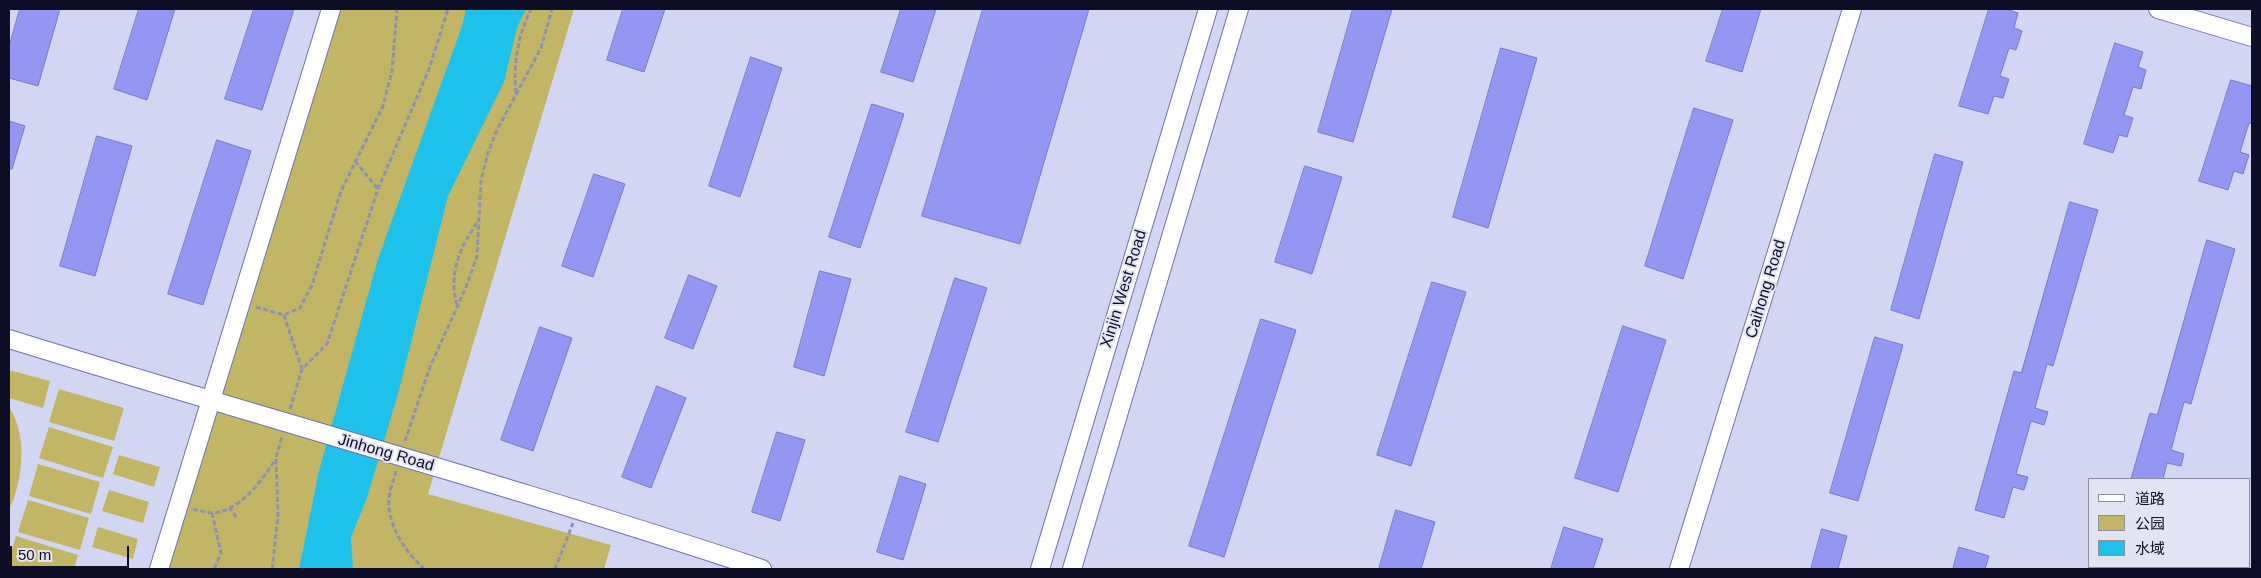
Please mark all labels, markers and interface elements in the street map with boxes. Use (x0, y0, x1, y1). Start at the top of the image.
street label: Xinjin West Road (1097, 228, 1151, 350)
street label: Caihong Road (1742, 237, 1790, 341)
street label: Jinhong Road (336, 430, 436, 476)
legend (2088, 478, 2251, 568)
text: 道路 (2135, 490, 2165, 507)
text: 公园 (2135, 515, 2165, 532)
scale bar (12, 536, 131, 568)
text: 水域 (2135, 540, 2165, 557)
text: 50 m (18, 546, 51, 563)

